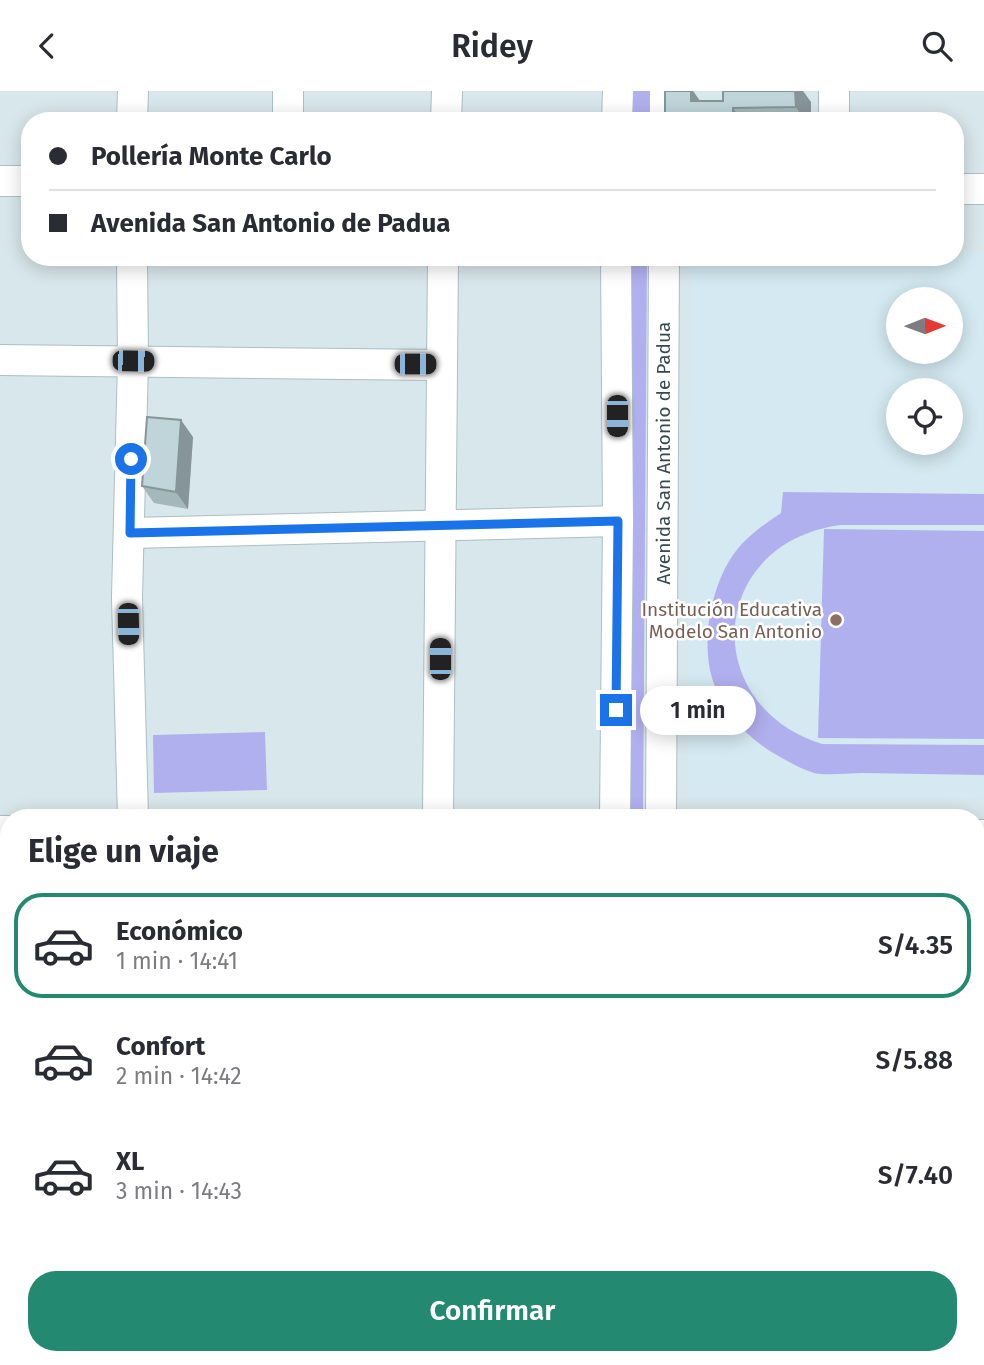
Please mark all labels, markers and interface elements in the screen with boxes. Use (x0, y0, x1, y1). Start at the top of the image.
icon: back (28, 27, 66, 65)
text: Ridey (451, 27, 533, 65)
icon: search (918, 27, 956, 65)
text: Pollería Monte Carlo (91, 141, 332, 172)
text: Avenida San Antonio de Padua (91, 208, 451, 239)
north arrow (886, 287, 962, 364)
map controls (886, 287, 963, 455)
street label: Avenida San Antonio de Padua (652, 322, 675, 584)
car (112, 350, 155, 372)
car (395, 354, 437, 375)
button: locate (886, 378, 963, 455)
car (607, 395, 628, 437)
route start (115, 443, 147, 475)
place label: Institución Educativa Modelo San Antonio (642, 598, 822, 643)
car (118, 603, 139, 645)
marker: Institución Educativa Modelo San Antonio (828, 612, 844, 628)
car (430, 638, 451, 680)
callout: 1 min (640, 685, 756, 735)
route end (600, 694, 632, 726)
text: 1 min (670, 696, 726, 724)
text: Elige un viaje (28, 832, 219, 870)
icon: car (32, 914, 95, 977)
text: Económico (116, 916, 243, 947)
text: S/4.35 (878, 930, 953, 961)
text: 1 min · 14:41 (116, 947, 238, 975)
icon: car (32, 1029, 95, 1092)
text: Confort (116, 1031, 205, 1062)
text: S/5.88 (876, 1045, 953, 1076)
text: 2 min · 14:42 (116, 1062, 242, 1090)
icon: car (32, 1144, 95, 1207)
text: XL (116, 1146, 144, 1177)
text: S/7.40 (878, 1160, 953, 1191)
text: 3 min · 14:43 (116, 1177, 242, 1205)
button: Confirmar (28, 1271, 957, 1351)

